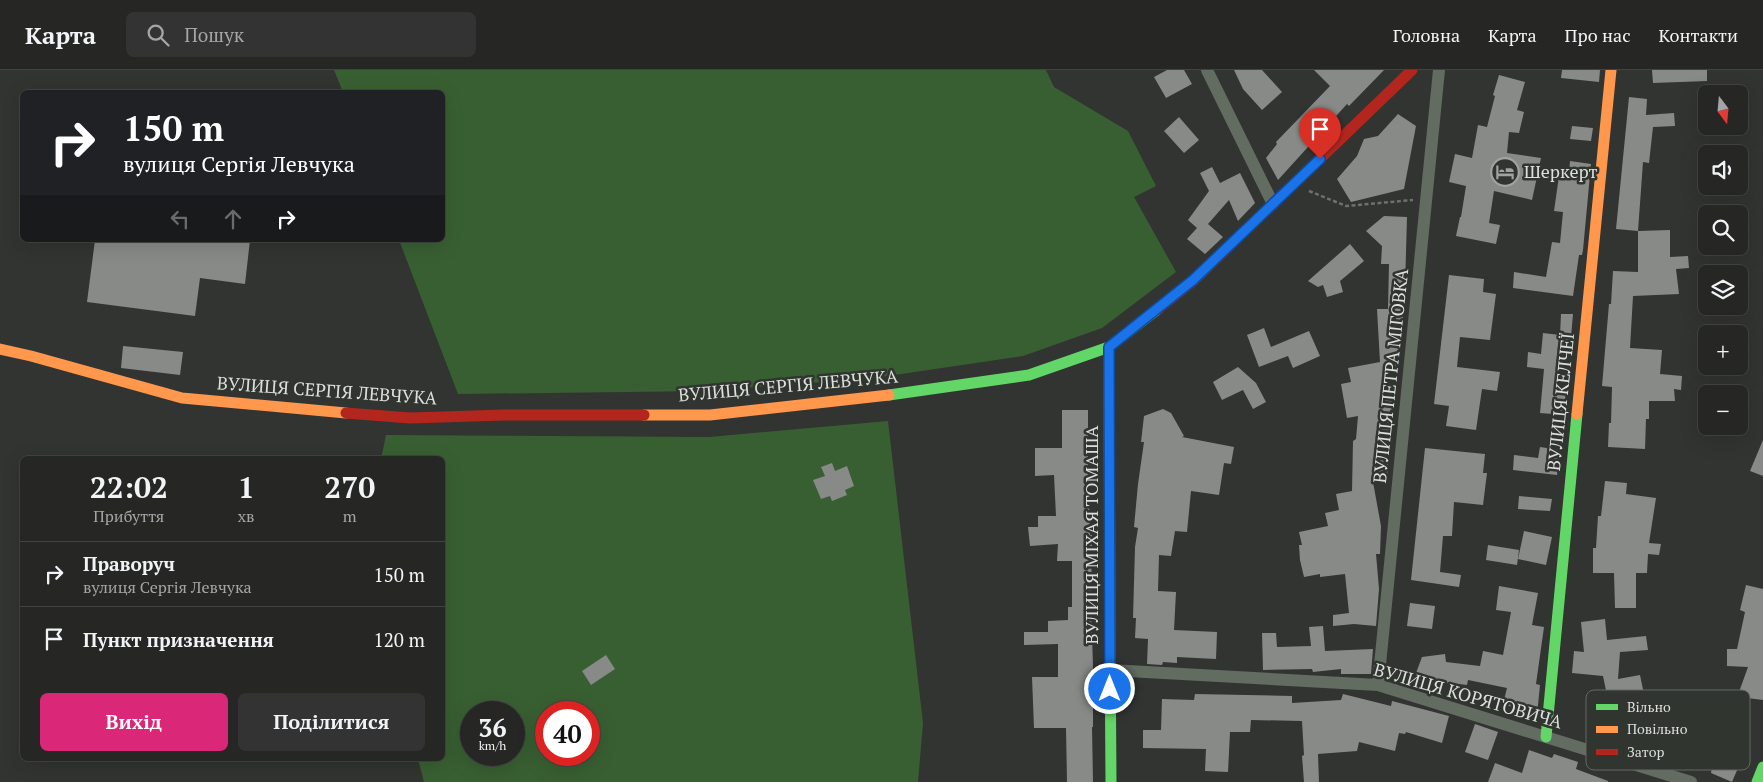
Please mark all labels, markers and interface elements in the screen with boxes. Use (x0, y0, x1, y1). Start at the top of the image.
search box (126, 12, 476, 57)
text: Карта (25, 19, 96, 51)
icon: search (144, 21, 172, 49)
text: Пошук (184, 22, 244, 47)
text: Головна (1393, 23, 1460, 47)
text: Карта (1488, 23, 1537, 47)
text: Про нас (1565, 23, 1631, 47)
text: Контакти (1659, 23, 1738, 47)
north arrow (1698, 85, 1748, 135)
map controls (1698, 85, 1748, 435)
text: 150 m (123, 105, 224, 151)
pin (1299, 108, 1341, 159)
icon: right (40, 110, 105, 175)
icon: arrive (1306, 115, 1334, 143)
button: sound (1698, 145, 1748, 195)
text: вулиця Сергія Левчука (123, 149, 355, 178)
hotel icon: Шеркерт (1490, 157, 1520, 187)
place label: Шеркерт (1524, 159, 1597, 183)
icon: left (166, 205, 194, 233)
icon: ahead (219, 205, 247, 233)
icon: right (272, 205, 300, 233)
button: search (1698, 205, 1748, 255)
button: layers (1698, 265, 1748, 315)
street label: ВУЛИЦЯ ПЕТРА МІГОВКА (1367, 267, 1413, 484)
button: + (1698, 325, 1748, 375)
street label: ВУЛИЦЯ КЕЛЧЕЇ (1541, 332, 1579, 472)
street label: ВУЛИЦЯ СЕРГІЯ ЛЕВЧУКА (677, 363, 900, 407)
street label: ВУЛИЦЯ СЕРГІЯ ЛЕВЧУКА (216, 370, 439, 410)
button: − (1698, 385, 1748, 435)
street label: ВУЛИЦЯ МІХАЯ ТОМАША (1079, 425, 1103, 645)
text: 22:02 (90, 467, 168, 507)
text: 1 (238, 467, 255, 507)
text: 270 (324, 467, 375, 507)
text: Прибуття (93, 505, 164, 527)
text: хв (238, 505, 254, 527)
text: m (343, 505, 357, 527)
text: Праворуч (83, 551, 175, 576)
icon: right (40, 560, 68, 588)
text: 150 m (374, 562, 425, 587)
text: вулиця Сергія Левчука (83, 576, 252, 598)
icon: arrive (40, 625, 68, 653)
text: Пункт призначення (83, 627, 274, 652)
text: 120 m (374, 627, 425, 652)
street label: ВУЛИЦЯ КОРЯТОВИЧА (1371, 657, 1566, 734)
position arrow (1083, 662, 1135, 714)
legend (1586, 690, 1750, 770)
button: Вихід (40, 693, 228, 751)
button: Поділитися (238, 693, 425, 751)
text: Вільно (1627, 697, 1671, 716)
speed limit sign: 40 (535, 701, 600, 766)
text: 36 (478, 711, 507, 744)
text: Повільно (1627, 719, 1688, 738)
text: km/h (479, 738, 506, 753)
text: Затор (1627, 742, 1664, 761)

